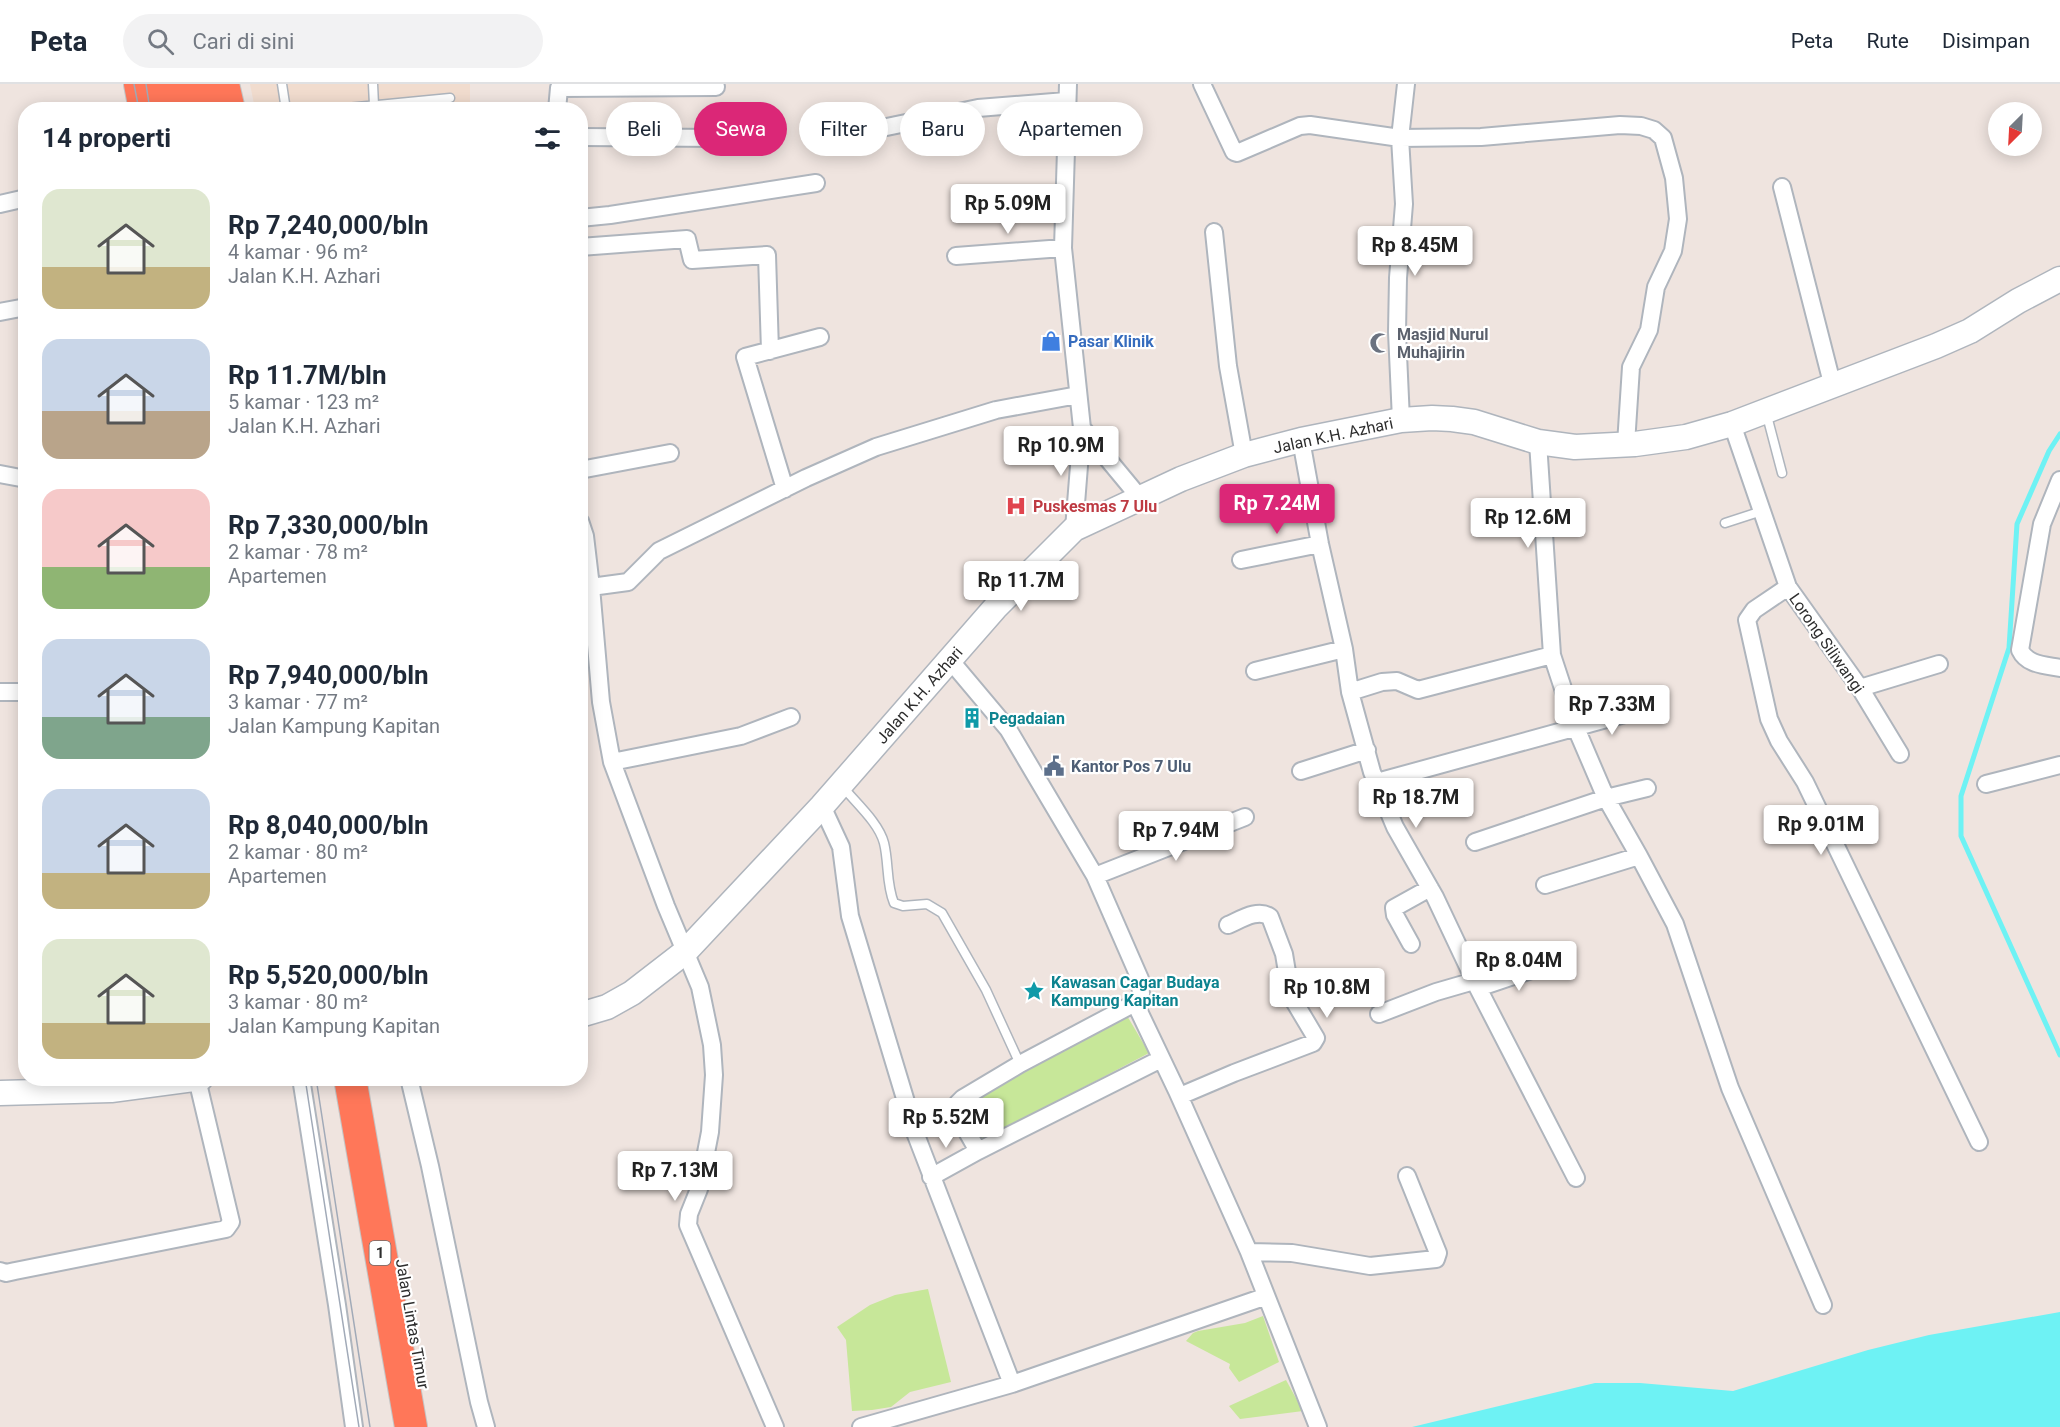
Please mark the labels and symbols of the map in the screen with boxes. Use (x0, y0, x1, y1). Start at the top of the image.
north arrow (1988, 102, 2042, 156)
pin: Rp 5.09M (946, 184, 1070, 235)
pin: Rp 8.45M (1353, 226, 1477, 277)
place label: Masjid Nurul Muhajirin (1397, 325, 1488, 362)
shop icon: Pasar Klinik (1039, 329, 1063, 353)
mosque icon: Masjid Nurul Muhajirin (1368, 331, 1392, 355)
place label: Pasar Klinik (1068, 332, 1154, 351)
street label: Jalan K.H. Azhari (1271, 414, 1395, 457)
pin: Rp 10.9M (999, 426, 1123, 477)
pin: Rp 7.24M (1215, 484, 1339, 535)
hospital icon: Puskesmas 7 Ulu (1004, 494, 1028, 518)
place label: Puskesmas 7 Ulu (1033, 497, 1157, 516)
pin: Rp 12.6M (1466, 498, 1590, 549)
pin: Rp 11.7M (959, 561, 1083, 612)
street label: Lorong Siliwangi (1785, 590, 1868, 697)
street label: Jalan K.H. Azhari (872, 643, 967, 748)
pin: Rp 7.33M (1550, 685, 1674, 736)
building icon: Pegadaian (960, 706, 984, 730)
place label: Pegadaian (989, 709, 1065, 728)
public building icon: Kantor Pos 7 Ulu (1042, 754, 1066, 778)
place label: Kantor Pos 7 Ulu (1071, 757, 1191, 776)
pin: Rp 18.7M (1354, 778, 1478, 829)
pin: Rp 9.01M (1759, 805, 1883, 856)
pin: Rp 7.94M (1114, 811, 1238, 862)
pin: Rp 8.04M (1457, 941, 1581, 992)
pin: Rp 10.8M (1265, 968, 1389, 1019)
place label: Kawasan Cagar Budaya Kampung Kapitan (1051, 973, 1220, 1010)
place icon: Kawasan Cagar Budaya Kampung Kapitan (1022, 979, 1046, 1003)
pin: Rp 5.52M (884, 1098, 1008, 1149)
pin: Rp 7.13M (613, 1151, 737, 1202)
road number: 1 (370, 1241, 391, 1265)
street label: Jalan Lintas Timur (392, 1258, 433, 1391)

